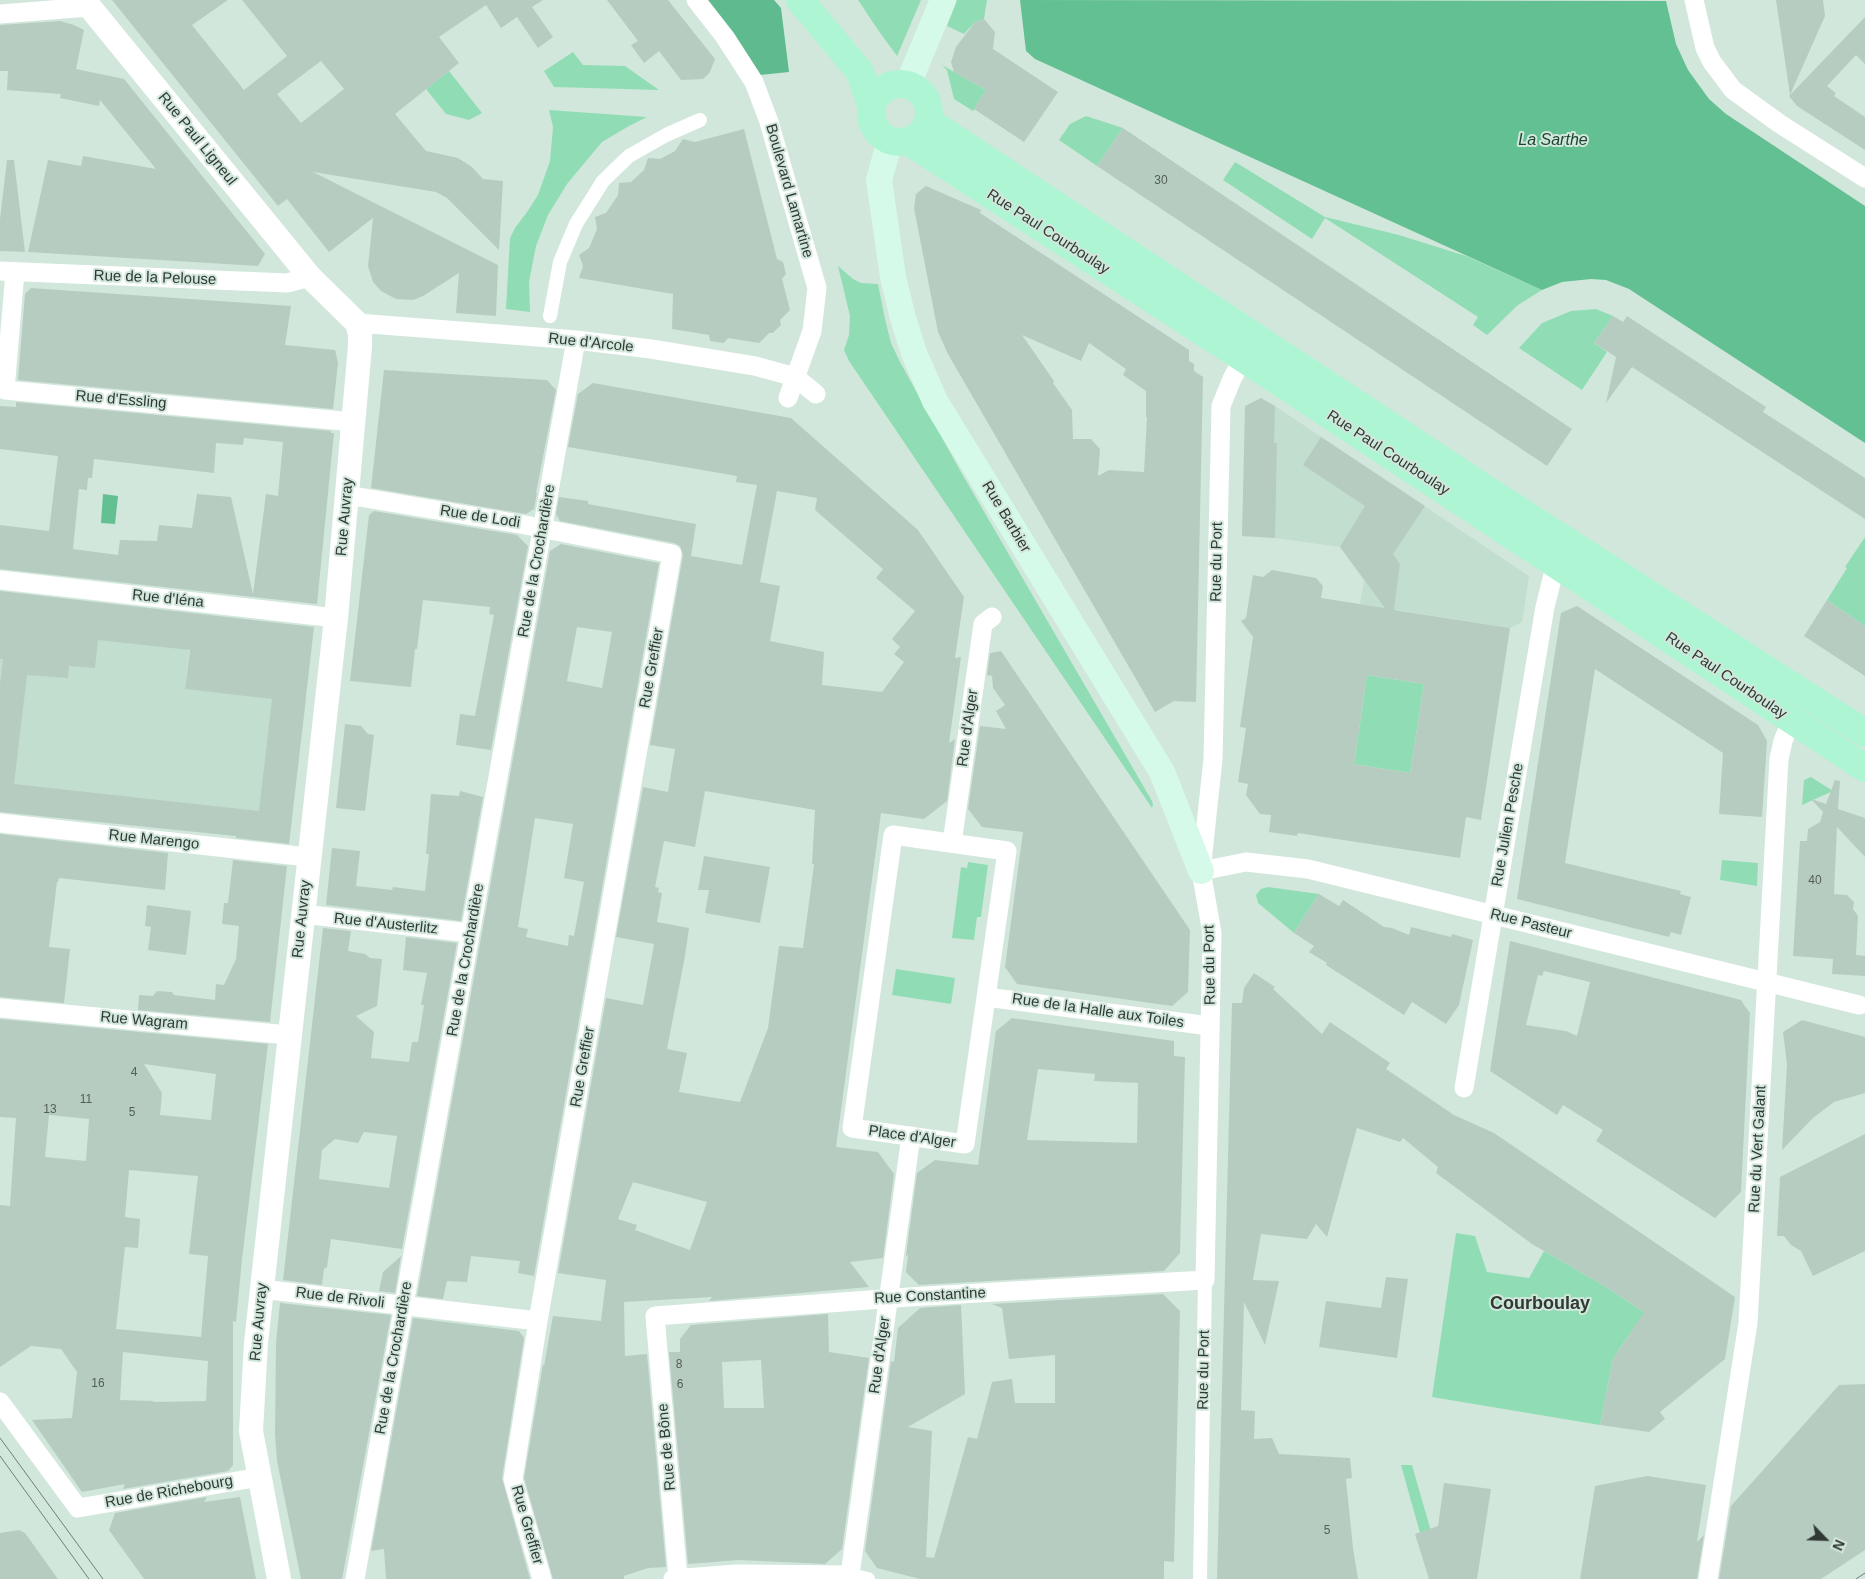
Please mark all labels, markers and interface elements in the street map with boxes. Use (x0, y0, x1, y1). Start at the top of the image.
street label: Rue Paul Ligneul (154, 89, 240, 189)
street label: Boulevard Lamartine (761, 122, 817, 260)
water label: La Sarthe (1518, 131, 1588, 151)
house number: 30 (1154, 174, 1168, 188)
street label: Rue Paul Courboulay (983, 186, 1113, 278)
street label: Rue de la Pelouse (93, 267, 217, 289)
street label: Rue d'Arcole (548, 330, 634, 356)
street label: Rue d'Essling (75, 387, 167, 413)
street label: Rue Paul Courboulay (1323, 407, 1453, 499)
street label: Rue Auvray (333, 477, 357, 557)
street label: Rue Barbier (978, 478, 1034, 556)
street label: Rue de la Crochardière (515, 483, 559, 639)
street label: Rue de Lodi (439, 502, 521, 532)
street label: Rue du Port (1207, 522, 1227, 602)
street label: Rue d'Iéna (131, 586, 205, 612)
street label: Rue Greffier (636, 626, 668, 710)
street label: Rue Paul Courboulay (1662, 629, 1790, 723)
street label: Rue d'Alger (954, 688, 982, 768)
street label: Rue Julien Pesche (1488, 762, 1528, 888)
street label: Rue Marengo (108, 826, 200, 854)
house number: 40 (1808, 874, 1822, 888)
street label: Rue Auvray (289, 879, 315, 959)
street label: Rue de la Crochardière (444, 882, 488, 1038)
street label: Rue Pasteur (1488, 905, 1574, 943)
street label: Rue d'Austerlitz (333, 910, 439, 938)
street label: Rue du Port (1200, 925, 1220, 1005)
street label: Rue de la Halle aux Toiles (1011, 990, 1185, 1032)
street label: Rue Wagram (99, 1008, 189, 1034)
street label: Rue Greffier (567, 1025, 599, 1109)
house number: 4 (131, 1066, 137, 1080)
street label: Rue du Vert Galant (1746, 1085, 1770, 1213)
house number: 11 (80, 1093, 92, 1107)
house number: 13 (43, 1103, 57, 1117)
house number: 5 (129, 1106, 135, 1120)
street label: Place d'Alger (867, 1122, 957, 1152)
street label: Rue de la Crochardière (372, 1280, 416, 1436)
street label: Rue Auvray (247, 1282, 271, 1362)
street label: Rue de Rivoli (295, 1284, 385, 1312)
street label: Rue Constantine (874, 1284, 986, 1308)
district label: Courboulay (1490, 1293, 1590, 1315)
street label: Rue d'Alger (866, 1315, 894, 1395)
street label: Rue du Port (1194, 1330, 1214, 1410)
house number: 8 (676, 1358, 682, 1372)
house number: 16 (91, 1377, 105, 1391)
house number: 6 (677, 1378, 683, 1392)
street label: Rue de Bône (654, 1403, 680, 1491)
street label: Rue de Richebourg (104, 1472, 234, 1512)
street label: Rue Greffier (507, 1483, 547, 1567)
north arrow (1800, 1514, 1850, 1564)
house number: 5 (1324, 1524, 1330, 1538)
text: N (1829, 1537, 1848, 1553)

